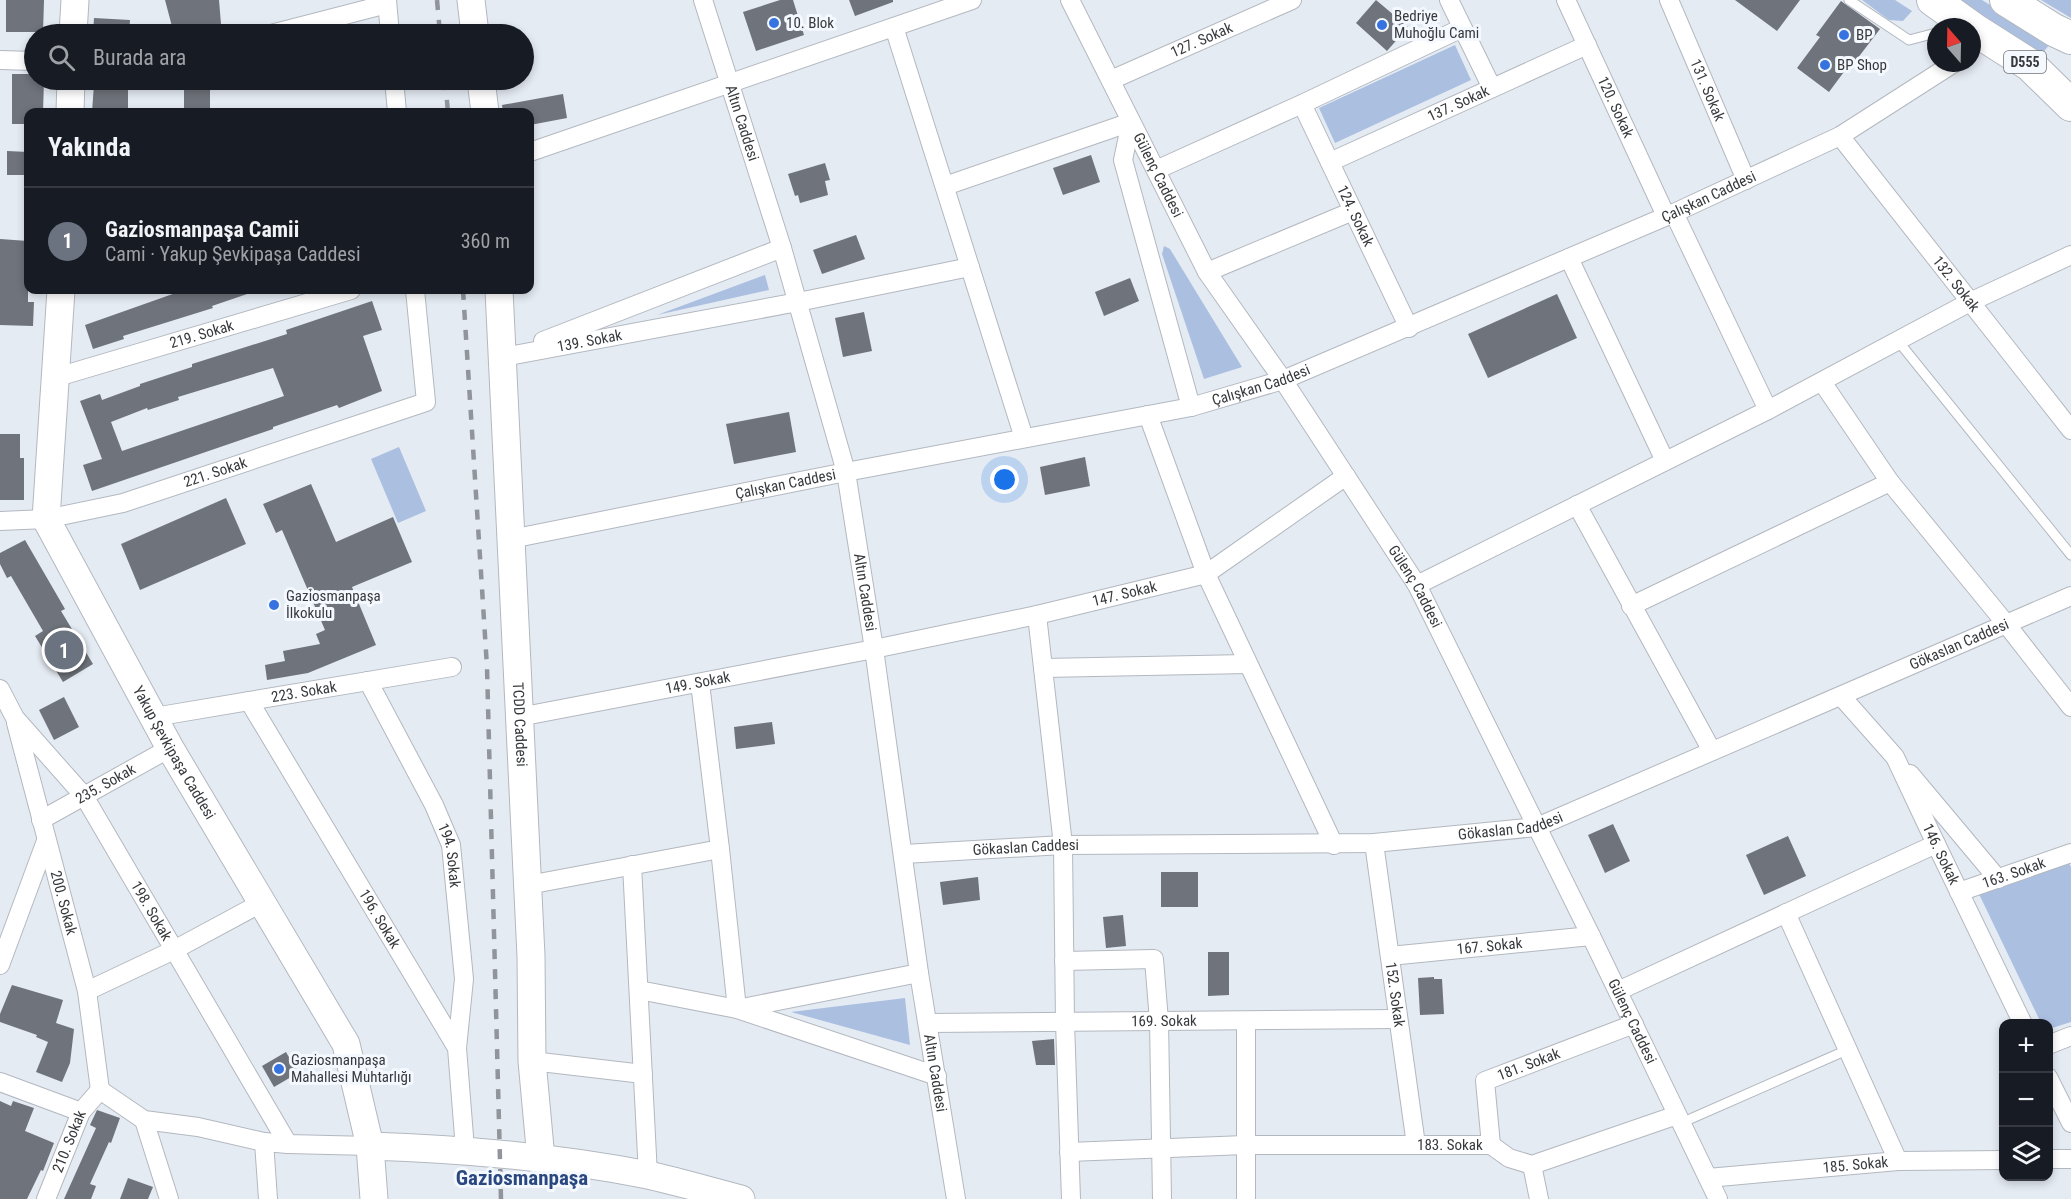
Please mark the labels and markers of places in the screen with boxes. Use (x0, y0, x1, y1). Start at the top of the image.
place label: Bedriye Muhoğlu Cami (1394, 7, 1479, 42)
place label: 10. Blok (786, 14, 834, 32)
marker: 10. Blok (767, 16, 781, 30)
marker: Bedriye Muhoğlu Cami (1375, 18, 1389, 32)
place label: BP (1856, 26, 1873, 44)
marker: BP (1837, 28, 1851, 42)
place label: BP Shop (1837, 56, 1887, 74)
marker: BP Shop (1818, 58, 1832, 72)
place label: Gaziosmanpaşa İlkokulu (286, 587, 381, 622)
marker: Gaziosmanpaşa İlkokulu (267, 598, 281, 612)
pin: 1 (44, 628, 84, 672)
place label: Gaziosmanpaşa Mahallesi Muhtarlığı (291, 1051, 412, 1086)
marker: Gaziosmanpaşa Mahallesi Muhtarlığı (272, 1062, 286, 1076)

